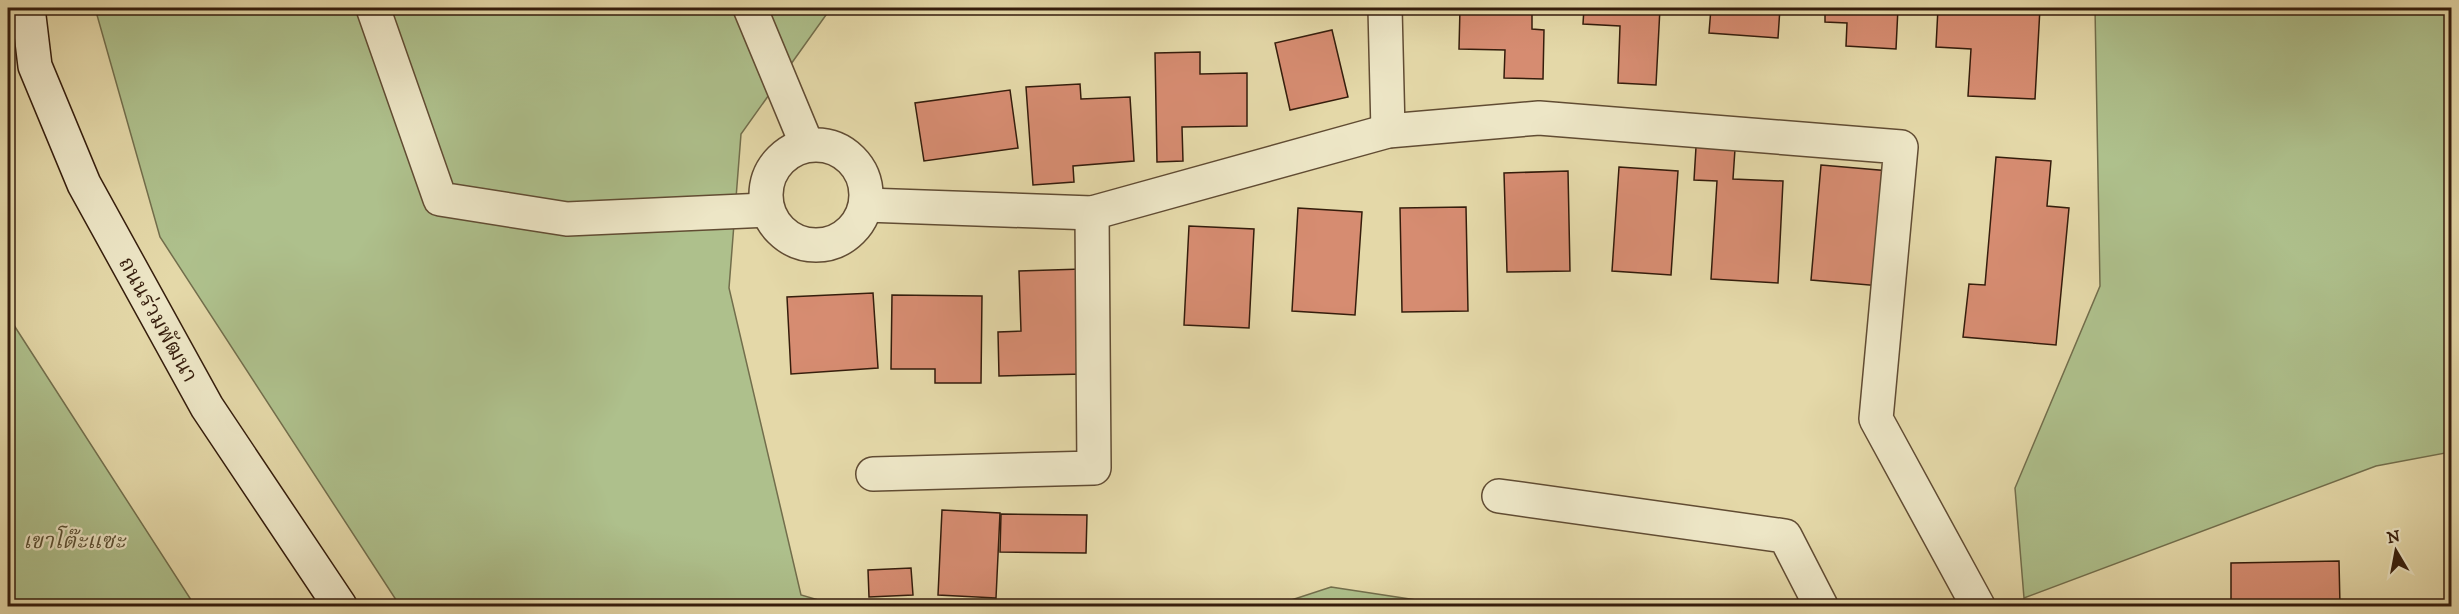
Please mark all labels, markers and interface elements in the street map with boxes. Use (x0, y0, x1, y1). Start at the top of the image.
street label: ถนนร่วมพัฒนา (112, 252, 203, 387)
north arrow (2366, 521, 2426, 581)
park label: เขาโต๊ะแซะ (23, 525, 127, 555)
text: N (2385, 526, 2402, 548)

